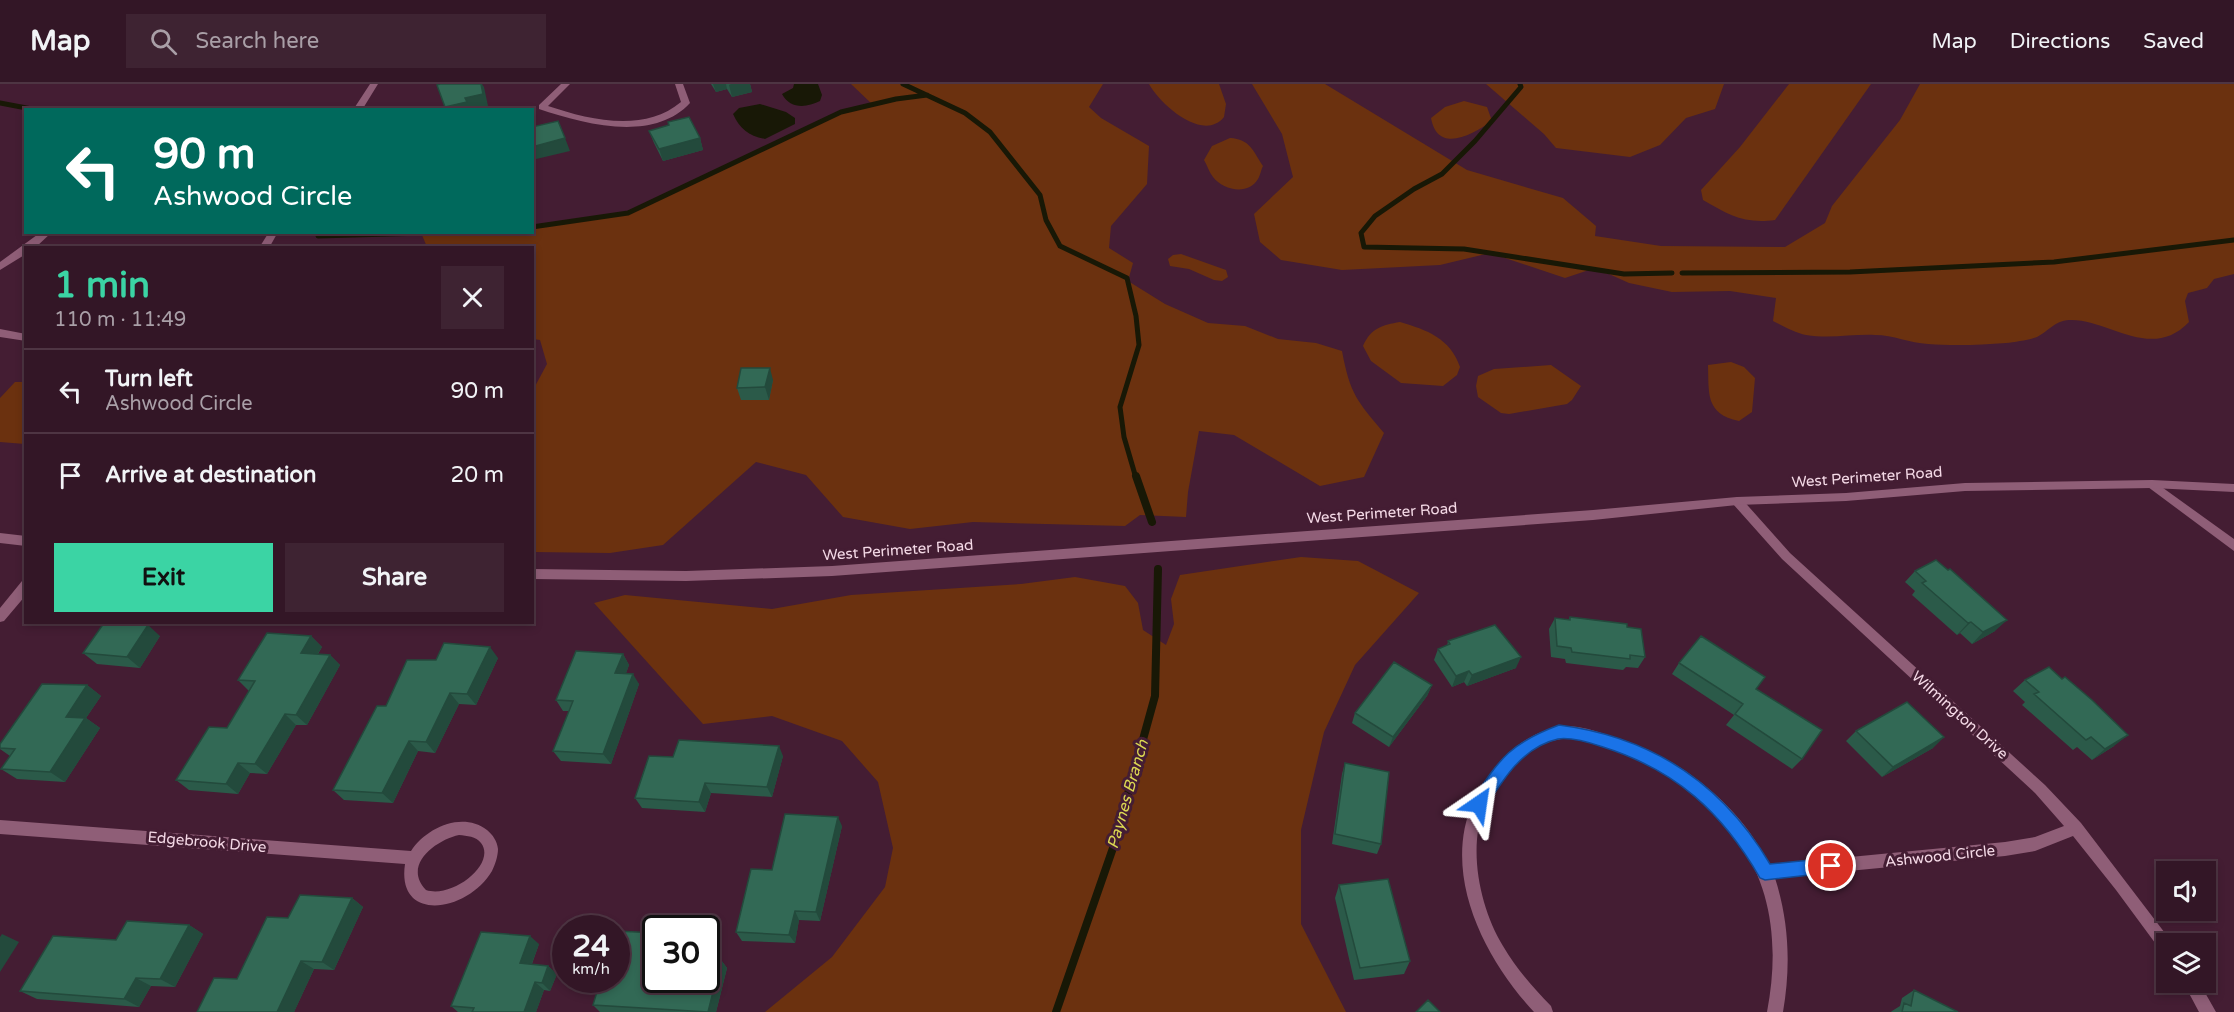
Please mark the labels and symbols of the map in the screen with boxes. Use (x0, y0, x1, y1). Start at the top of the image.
street label: West Perimeter Road (1791, 463, 1943, 491)
street label: West Perimeter Road (1306, 499, 1458, 527)
street label: West Perimeter Road (822, 536, 974, 564)
street label: Wilmington Drive (1908, 667, 2012, 763)
water label: Paynes Branch (1103, 736, 1153, 851)
position arrow (1447, 772, 1511, 836)
street label: Edgebrook Drive (147, 828, 267, 856)
pin (1805, 840, 1856, 891)
street label: Ashwood Circle (1884, 841, 1996, 871)
speed limit sign: 30 (642, 915, 720, 993)

